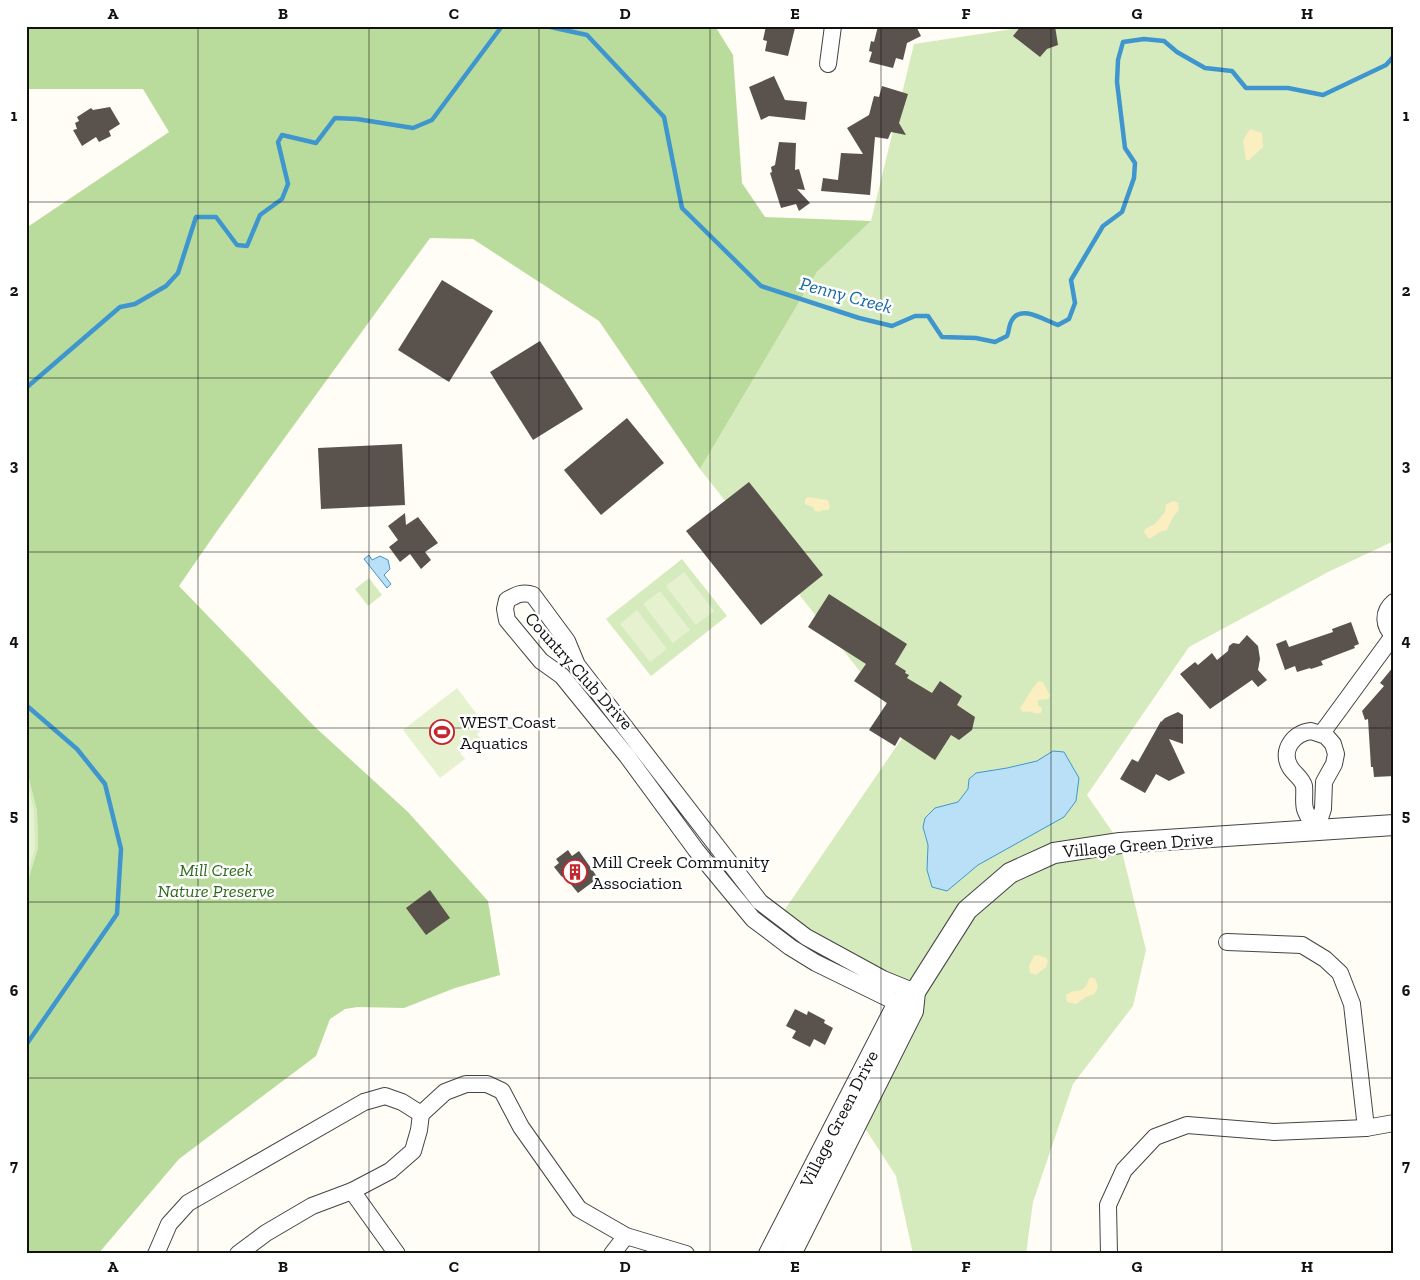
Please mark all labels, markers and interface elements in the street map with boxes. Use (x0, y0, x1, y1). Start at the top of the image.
text: A (108, 4, 119, 23)
text: B (278, 4, 288, 23)
text: C (449, 4, 459, 23)
text: D (619, 4, 631, 23)
text: E (790, 4, 800, 23)
text: F (961, 4, 971, 23)
text: G (1132, 4, 1143, 23)
text: H (1301, 4, 1313, 23)
text: 1 (11, 106, 18, 125)
text: 1 (1403, 106, 1410, 125)
water label: Penny Creek (797, 272, 895, 318)
text: 2 (10, 281, 19, 300)
text: 2 (1402, 281, 1411, 300)
text: 3 (10, 456, 19, 475)
text: 3 (1402, 456, 1411, 475)
street label: Country Club Drive (520, 608, 638, 734)
text: 4 (9, 631, 19, 650)
text: 4 (1401, 631, 1411, 650)
place label: WEST Coast Aquatics (460, 711, 556, 754)
sports icon: WEST Coast Aquatics (429, 719, 455, 745)
text: 5 (10, 806, 18, 825)
text: 5 (1402, 806, 1410, 825)
street label: Village Green Drive (1061, 827, 1214, 863)
place label: Mill Creek Community Association (592, 851, 770, 894)
park label: Mill Creek Nature Preserve (157, 859, 275, 902)
building icon: Mill Creek Community Association (562, 859, 588, 885)
text: 6 (10, 981, 19, 1000)
text: 6 (1402, 981, 1411, 1000)
street label: Village Green Drive (795, 1047, 883, 1192)
text: 7 (10, 1156, 18, 1175)
text: 7 (1402, 1156, 1410, 1175)
text: A (108, 1257, 119, 1276)
text: B (278, 1257, 288, 1276)
text: C (449, 1257, 459, 1276)
text: D (619, 1257, 631, 1276)
text: E (790, 1257, 800, 1276)
text: F (961, 1257, 971, 1276)
text: G (1132, 1257, 1143, 1276)
text: H (1301, 1257, 1313, 1276)

